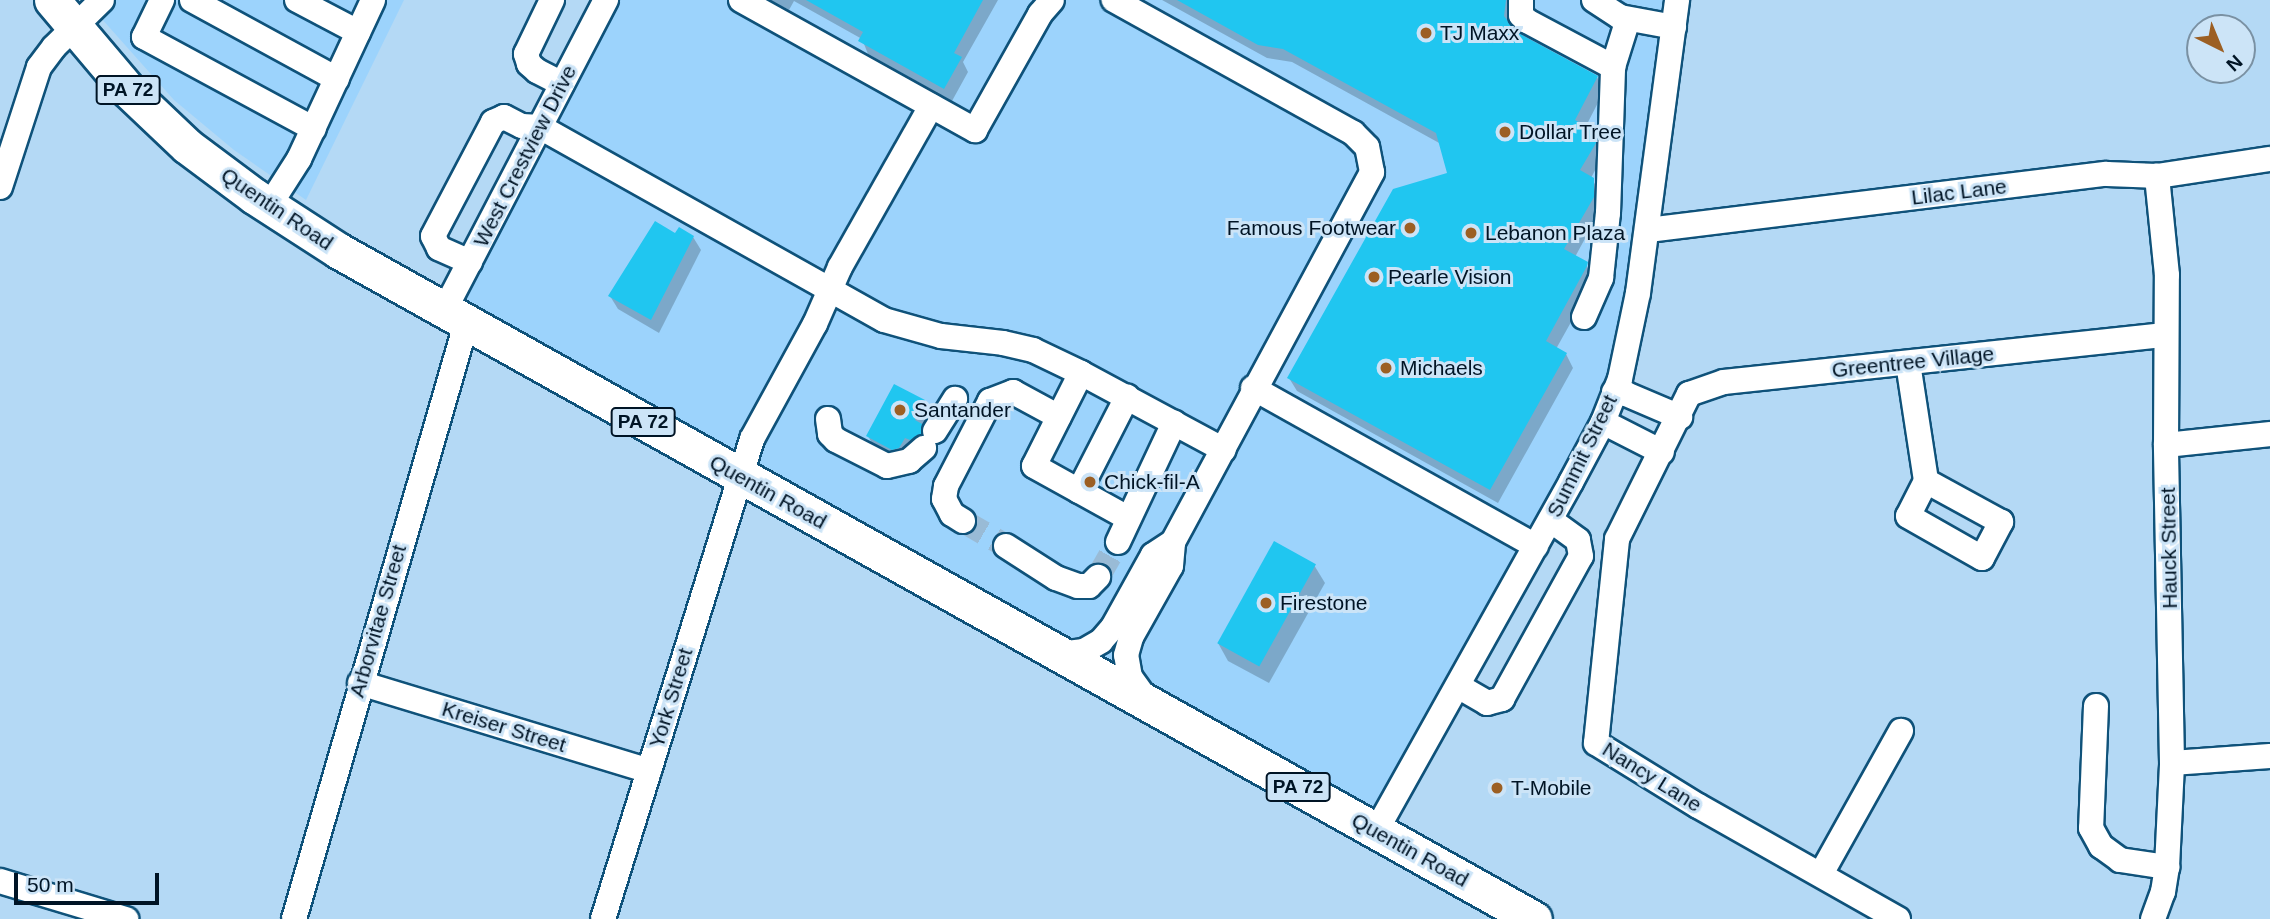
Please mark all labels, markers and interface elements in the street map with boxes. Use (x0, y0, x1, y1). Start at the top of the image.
north arrow (2186, 14, 2256, 84)
place label: TJ Maxx (1440, 20, 1519, 46)
marker: TJ Maxx (1418, 25, 1434, 41)
text: N (2222, 51, 2246, 76)
street label: West Crestview Drive (468, 61, 582, 251)
road number: PA 72 (95, 74, 161, 106)
place label: Dollar Tree (1519, 119, 1622, 145)
marker: Dollar Tree (1497, 124, 1513, 140)
street label: Quentin Road (216, 162, 338, 256)
street label: Lilac Lane (1910, 174, 2008, 210)
place label: Famous Footwear (1227, 215, 1396, 241)
marker: Famous Footwear (1402, 220, 1418, 236)
place label: Lebanon Plaza (1485, 220, 1625, 246)
marker: Lebanon Plaza (1463, 225, 1479, 241)
place label: Pearle Vision (1388, 264, 1511, 290)
marker: Pearle Vision (1366, 269, 1382, 285)
street label: Greentree Village (1831, 341, 1995, 383)
place label: Michaels (1400, 355, 1483, 381)
marker: Michaels (1378, 360, 1394, 376)
street label: Summit Street (1542, 391, 1622, 521)
place label: Santander (914, 397, 1011, 423)
marker: Santander (892, 402, 908, 418)
road number: PA 72 (610, 406, 676, 438)
street label: Quentin Road (705, 450, 831, 534)
place label: Chick-fil-A (1104, 469, 1200, 495)
marker: Chick-fil-A (1082, 474, 1098, 490)
street label: Hauck Street (2155, 487, 2183, 609)
street label: Arborvitae Street (344, 542, 412, 700)
place label: Firestone (1280, 590, 1368, 616)
marker: Firestone (1258, 595, 1274, 611)
street label: York Street (644, 645, 698, 751)
street label: Kreiser Street (439, 696, 569, 758)
street label: Nancy Lane (1598, 737, 1706, 817)
road number: PA 72 (1265, 772, 1331, 802)
place label: T-Mobile (1511, 775, 1592, 801)
marker: T-Mobile (1489, 780, 1505, 796)
street label: Quentin Road (1347, 808, 1473, 892)
scale bar (18, 860, 163, 904)
text: 50 m (27, 873, 74, 896)

